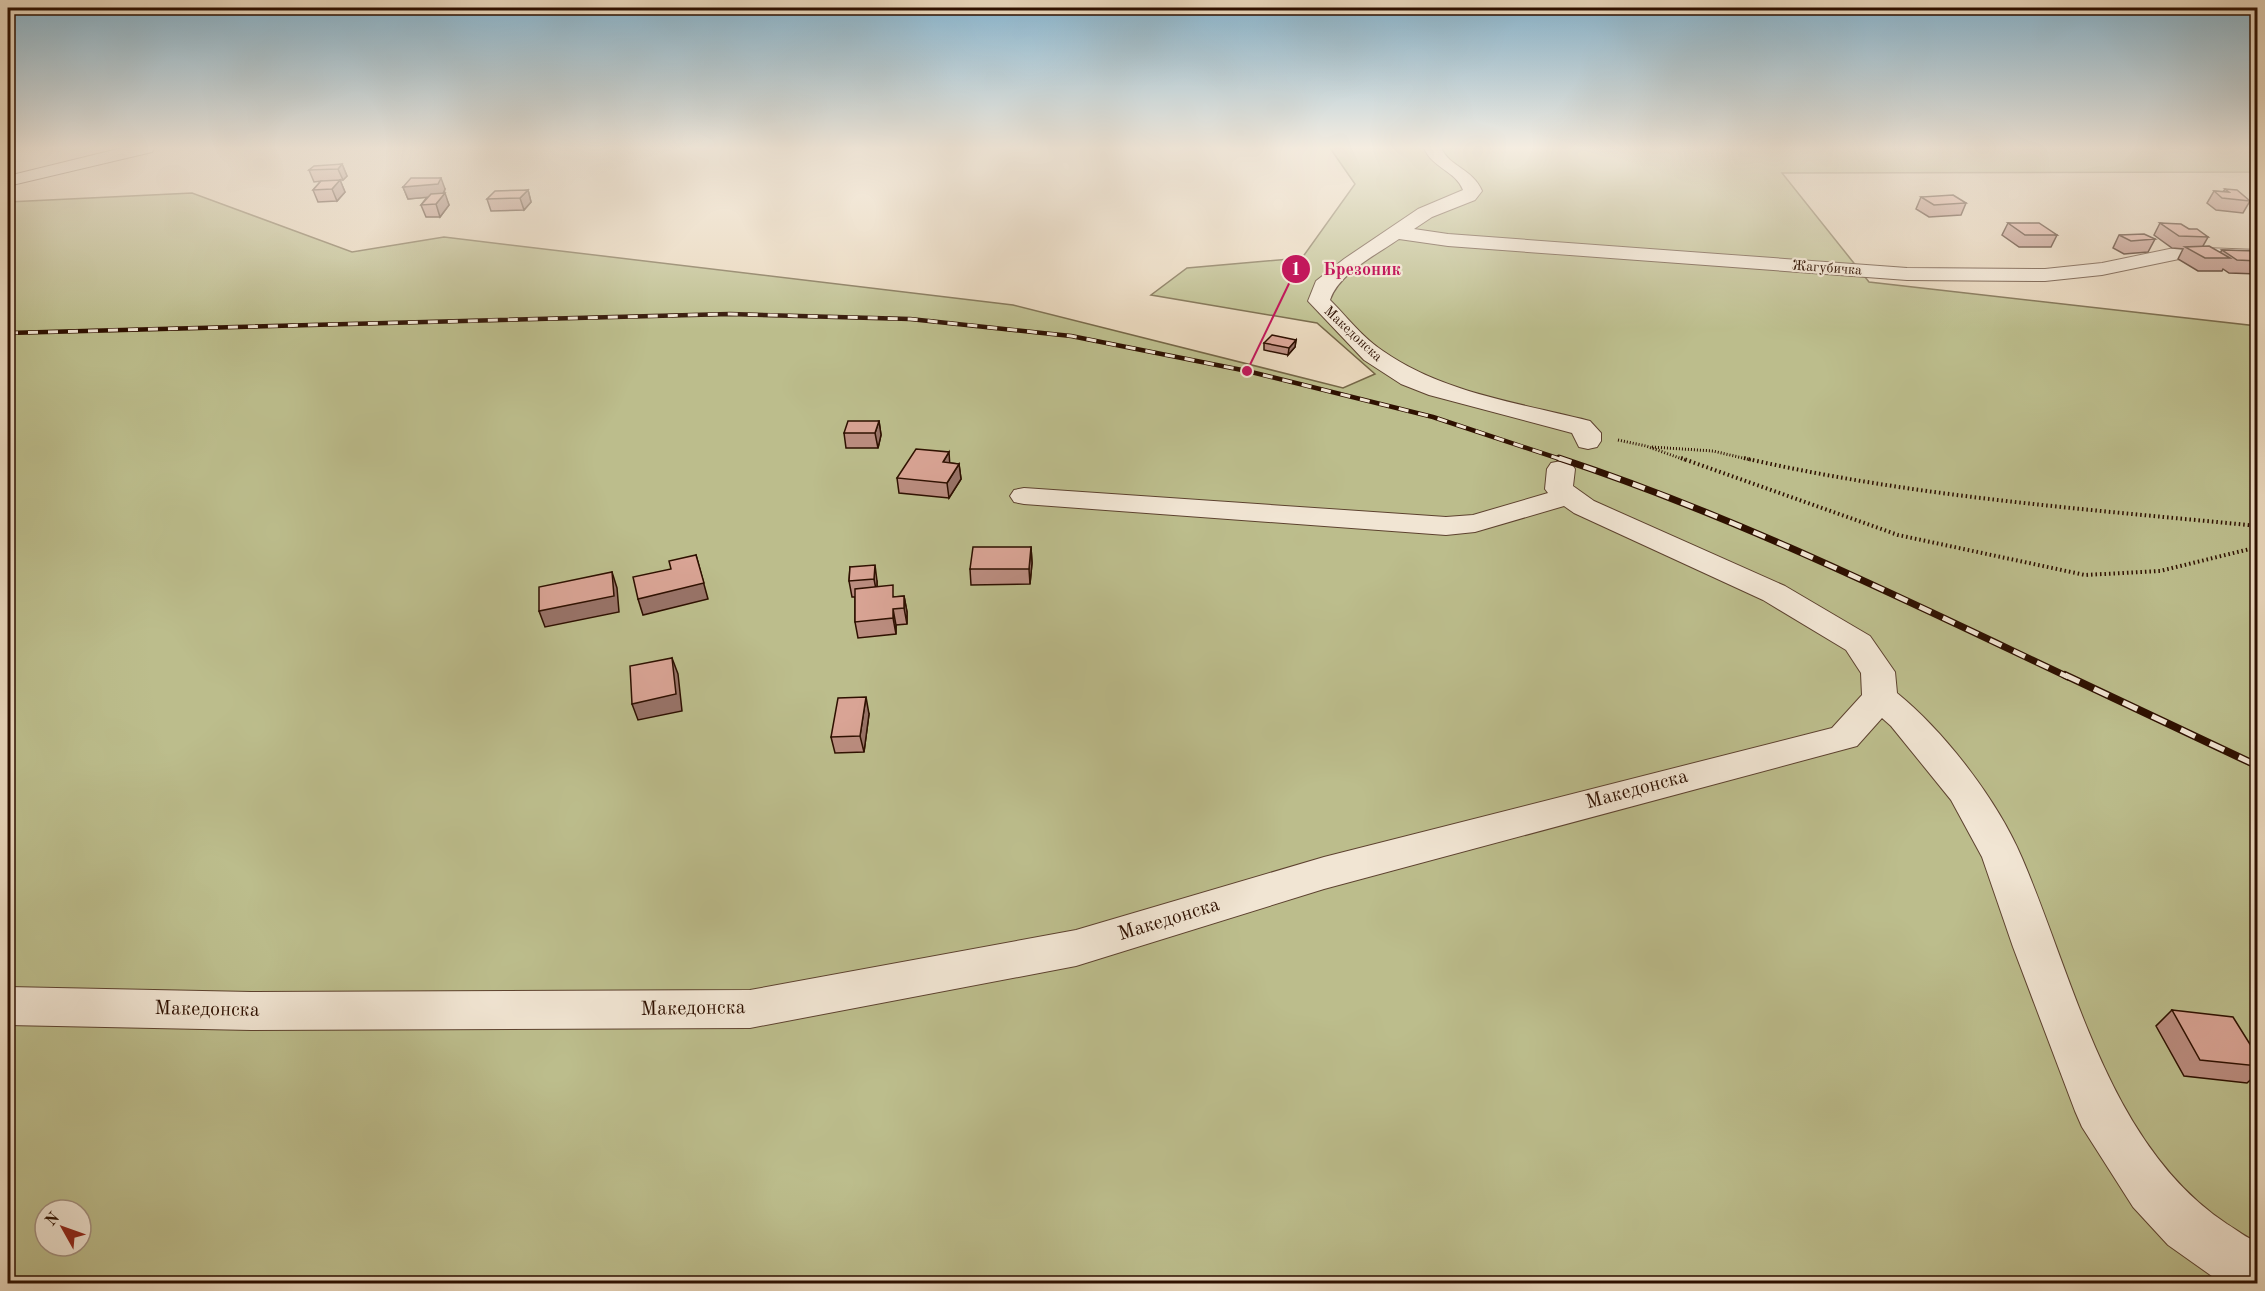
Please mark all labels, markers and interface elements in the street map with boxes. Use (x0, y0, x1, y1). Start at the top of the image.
callout: Брезоник (1281, 251, 1413, 287)
street label: Жагубичка (1792, 259, 1862, 277)
text: 1 (1291, 261, 1301, 279)
text: Брезоник (1323, 261, 1401, 279)
street label: Македонска (1321, 304, 1385, 364)
street label: Македонска (1584, 767, 1691, 813)
street label: Македонска (1116, 895, 1222, 945)
street label: Македонска (640, 998, 746, 1020)
street label: Македонска (154, 999, 260, 1021)
north arrow (33, 1198, 93, 1258)
text: N (43, 1209, 64, 1229)

